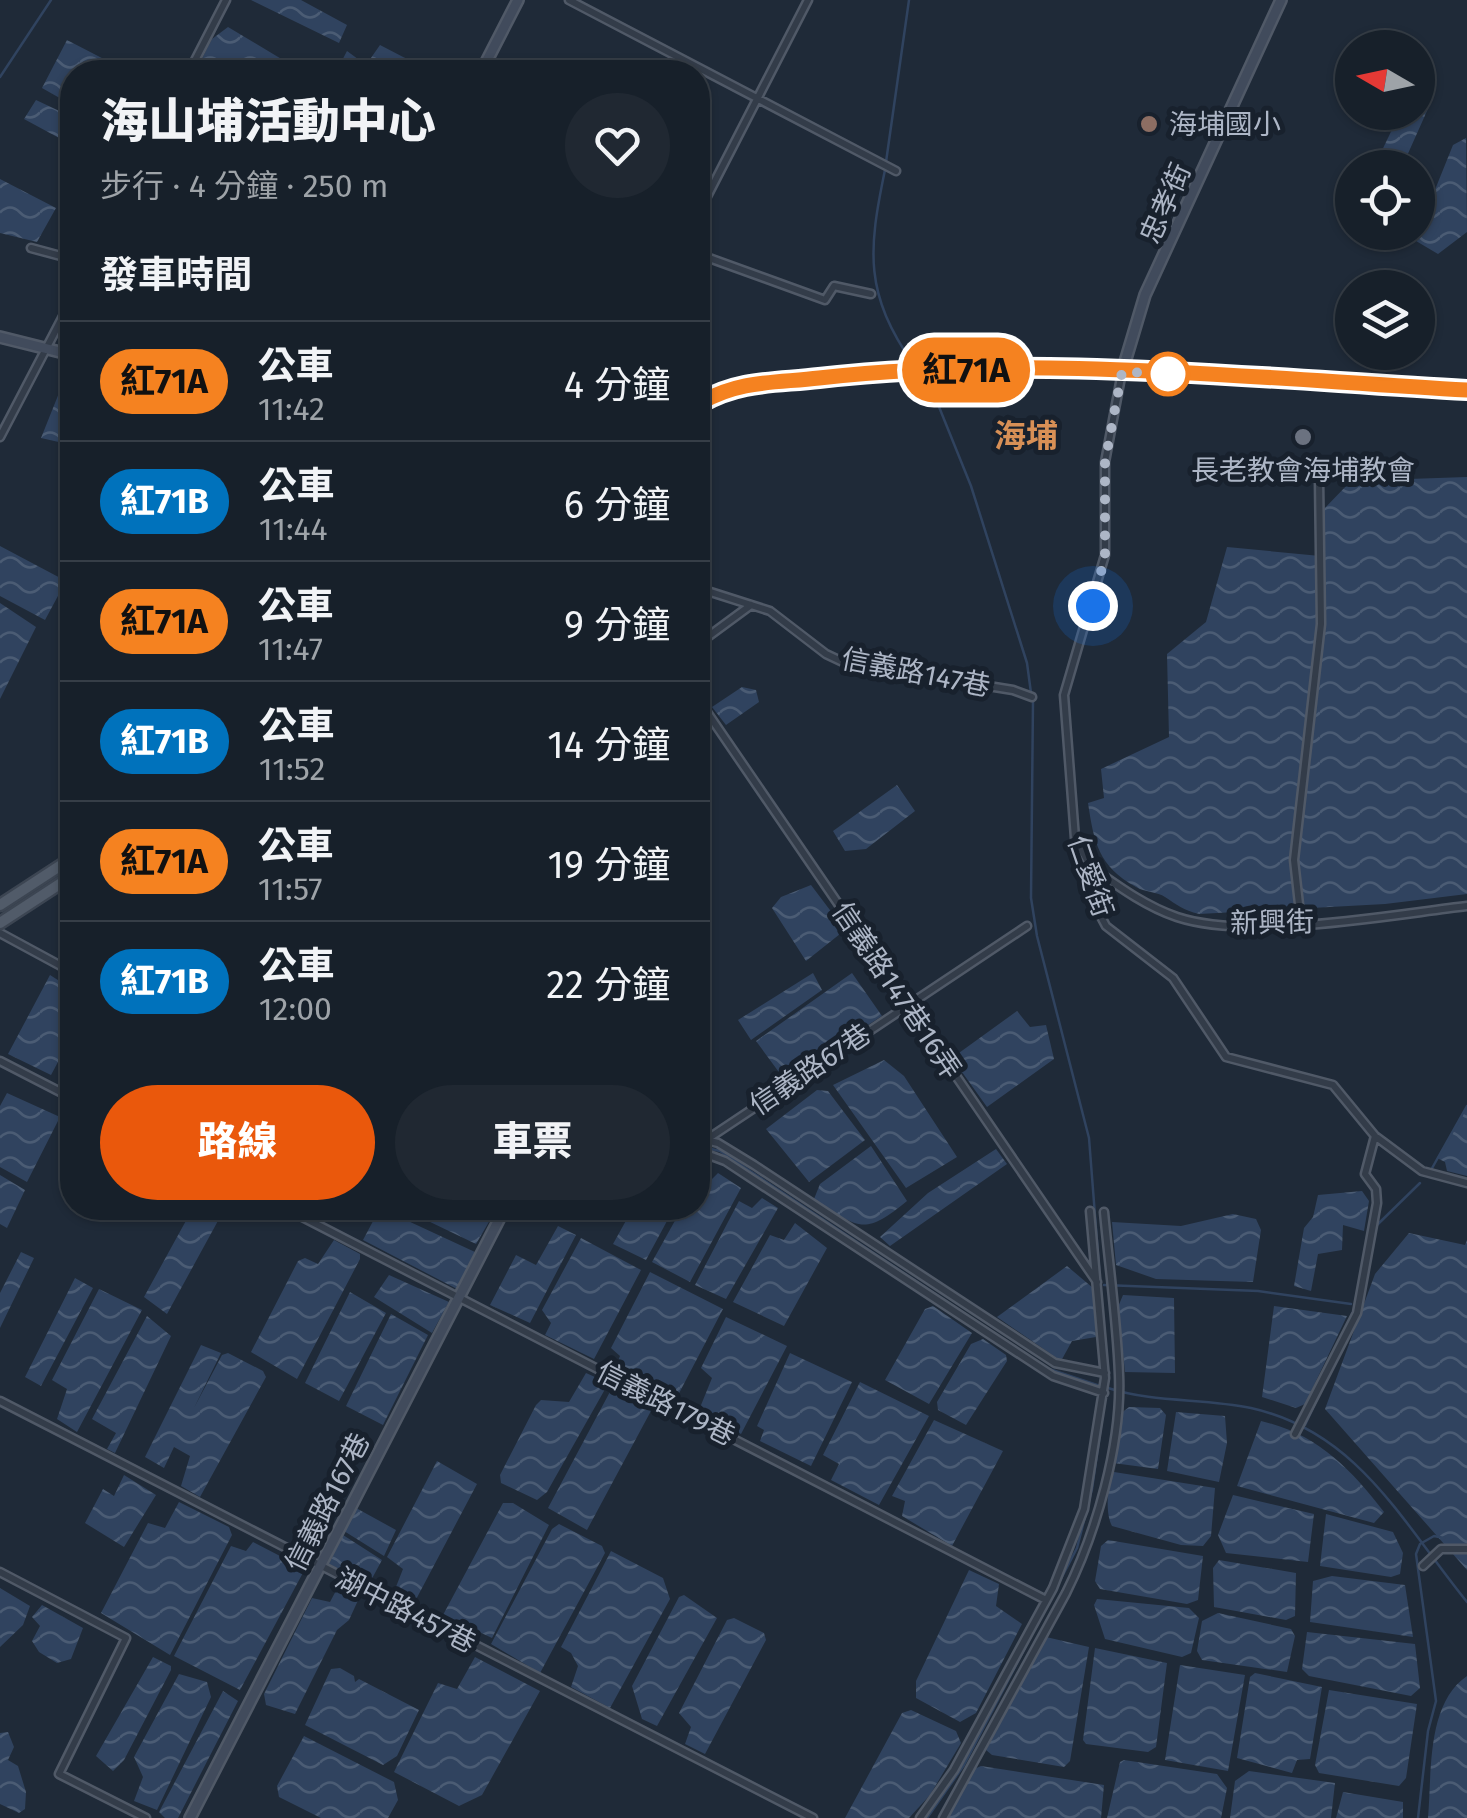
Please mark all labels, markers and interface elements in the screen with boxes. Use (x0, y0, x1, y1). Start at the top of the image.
north arrow (1335, 30, 1435, 130)
map controls (1335, 30, 1435, 370)
text: 海山埔活動中心 (100, 93, 436, 151)
button: heart (565, 93, 670, 198)
place label: 海埔國小 (1169, 108, 1281, 141)
marker: 海埔國小 (1138, 113, 1160, 135)
button: locate (1335, 150, 1435, 250)
street label: 忠孝街 (1133, 158, 1198, 248)
text: 步行 · 4 分鐘 · 250 m (100, 167, 388, 205)
text: 發車時間 (100, 252, 252, 298)
button: layers (1335, 270, 1435, 370)
line badge: 紅71A (896, 338, 1036, 402)
text: 公車 (258, 343, 334, 389)
text: 紅71A (922, 349, 1010, 391)
unlabelled marker (1147, 353, 1189, 395)
text: 紅71A (120, 360, 208, 402)
text: 4 分鐘 (564, 362, 670, 408)
text: 11:42 (258, 390, 325, 428)
district label: 海埔 (994, 417, 1058, 455)
marker: 長老教會海埔教會 (1292, 426, 1314, 448)
place label: 長老教會海埔教會 (1191, 454, 1415, 487)
text: 公車 (259, 463, 335, 509)
text: 紅71B (120, 480, 209, 522)
text: 6 分鐘 (564, 482, 670, 528)
text: 11:44 (259, 510, 328, 548)
your location (1068, 581, 1118, 631)
text: 公車 (258, 583, 334, 629)
text: 紅71A (120, 600, 208, 642)
text: 9 分鐘 (564, 602, 670, 648)
text: 11:47 (258, 630, 323, 668)
street label: 信義路147巷 (839, 642, 993, 703)
text: 公車 (259, 703, 335, 749)
text: 紅71B (120, 720, 209, 762)
text: 14 分鐘 (547, 722, 670, 768)
text: 11:52 (259, 750, 325, 788)
text: 公車 (258, 823, 334, 869)
street label: 仁愛街 (1061, 831, 1120, 921)
text: 紅71A (120, 840, 208, 882)
text: 19 分鐘 (548, 842, 670, 888)
text: 11:57 (258, 870, 322, 908)
street label: 信義路147巷16弄 (825, 896, 968, 1085)
street label: 新興街 (1230, 905, 1314, 940)
text: 公車 (259, 943, 335, 989)
text: 紅71B (120, 960, 209, 1002)
text: 22 分鐘 (546, 962, 670, 1008)
text: 12:00 (259, 990, 332, 1028)
street label: 信義路67巷 (744, 1017, 877, 1122)
button: 路線 (100, 1085, 375, 1200)
button: 車票 (395, 1085, 670, 1200)
street label: 信義路179巷 (591, 1355, 740, 1452)
street label: 信義路167巷 (279, 1428, 376, 1577)
street label: 湖中路457巷 (330, 1561, 481, 1660)

